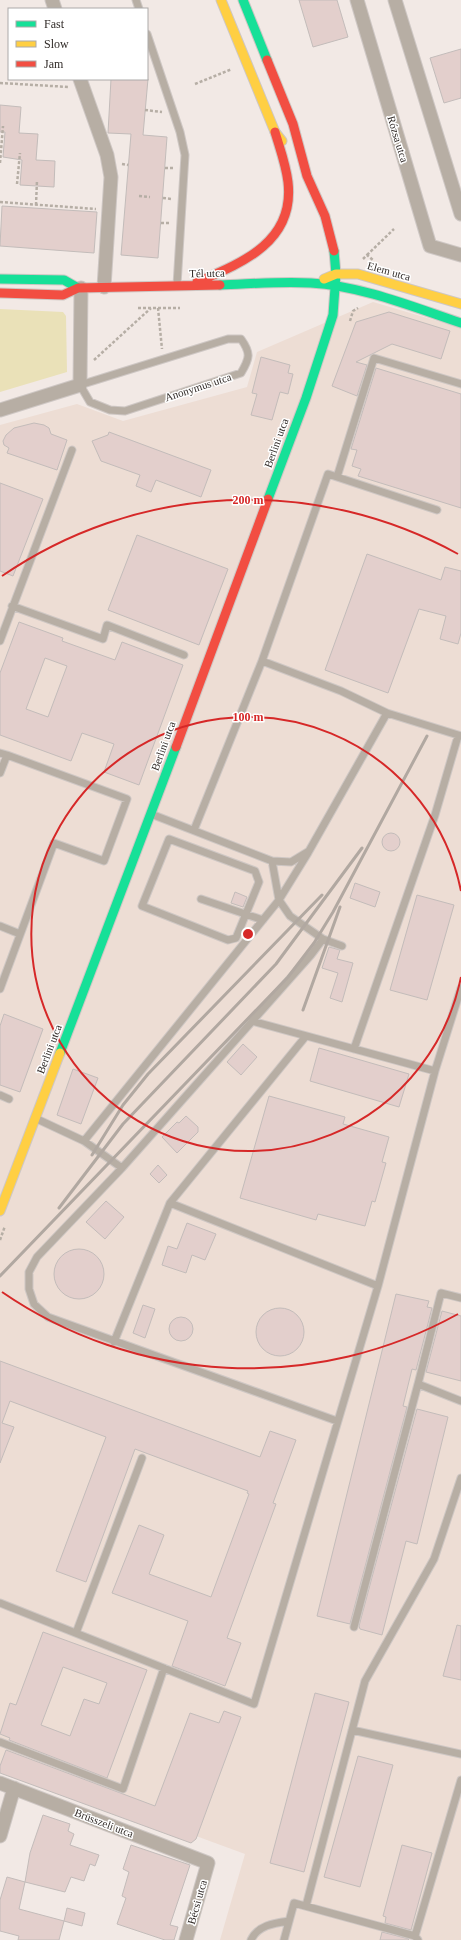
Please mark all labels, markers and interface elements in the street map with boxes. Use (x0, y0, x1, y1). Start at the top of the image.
legend (8, 8, 148, 80)
text: Fast (44, 17, 65, 31)
text: Slow (44, 37, 69, 51)
text: Jam (44, 57, 64, 71)
street label: Rózsa utca (385, 114, 411, 164)
street label: Elem utca (366, 259, 412, 283)
street label: Tél utca (189, 267, 225, 279)
street label: Anonymus utca (163, 371, 233, 403)
street label: Berlini utca (262, 417, 291, 469)
text: 200 m (233, 493, 264, 507)
text: 100 m (233, 710, 264, 724)
street label: Berlini utca (149, 720, 178, 772)
centre of rings (241, 927, 255, 941)
street label: Berlini utca (34, 1023, 64, 1075)
street label: Brüsszeli utca (73, 1806, 135, 1840)
street label: Bécsi utca (185, 1878, 209, 1926)

